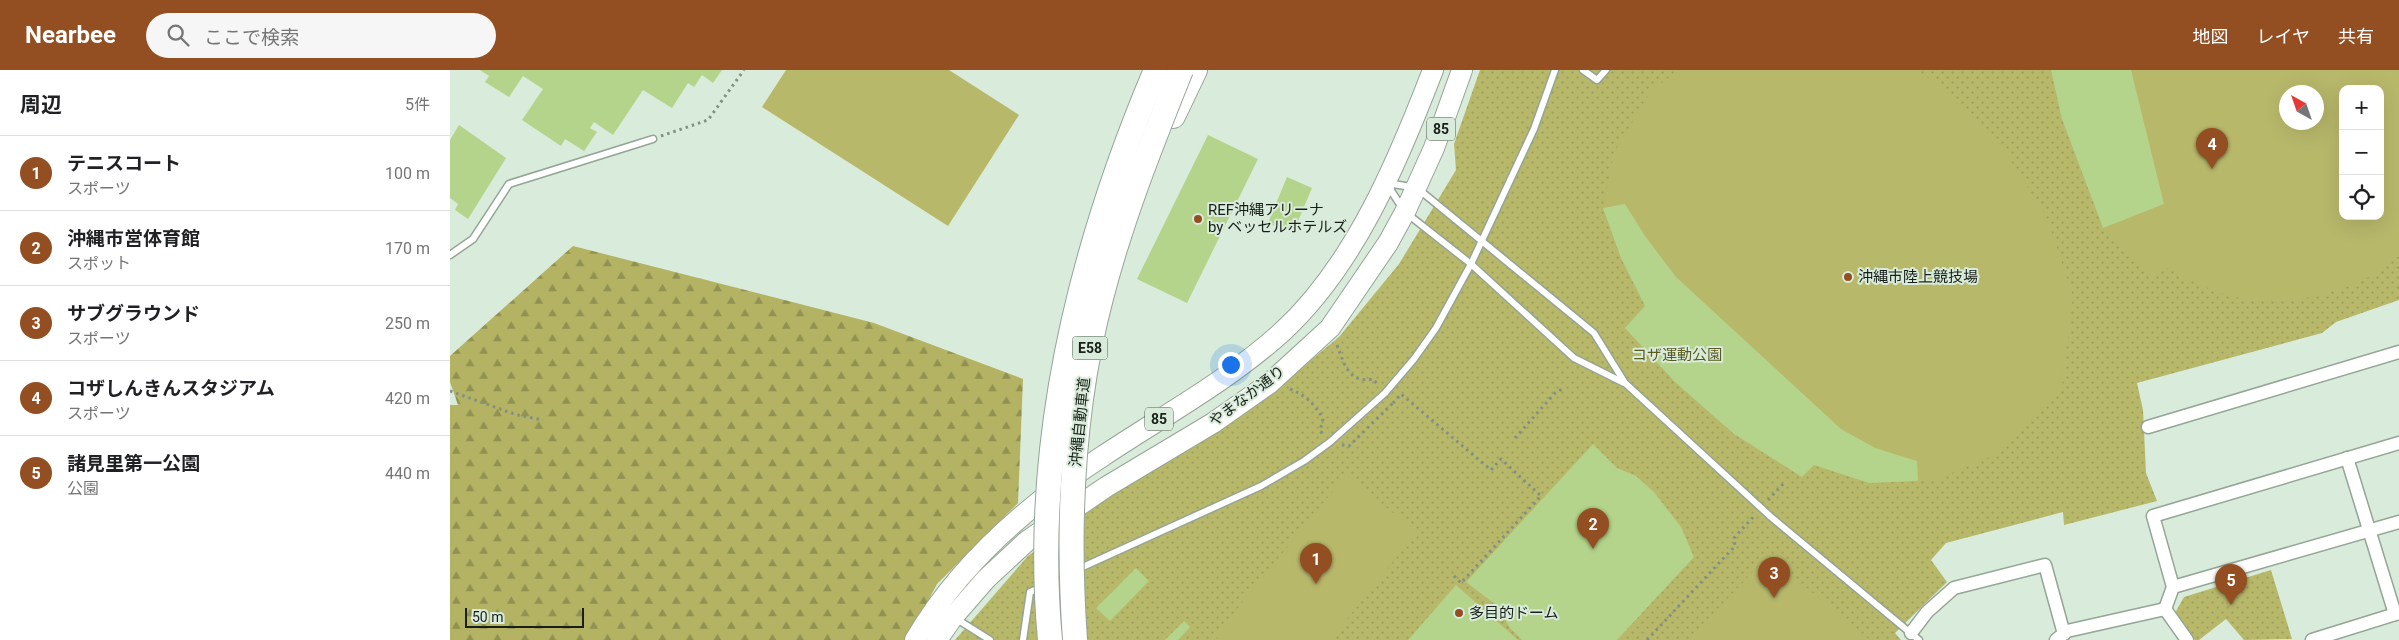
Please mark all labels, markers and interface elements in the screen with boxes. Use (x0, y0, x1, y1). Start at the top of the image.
search box (146, 13, 496, 58)
text: Nearbee (25, 21, 116, 49)
icon: search (164, 21, 192, 49)
text: ここで検索 (204, 26, 299, 49)
text: 地図 (2193, 26, 2229, 47)
text: レイヤ (2257, 26, 2310, 47)
text: 共有 (2338, 26, 2374, 47)
north arrow (2279, 85, 2324, 130)
map controls (2339, 85, 2384, 220)
button: + (2339, 85, 2384, 130)
text: 周辺 (20, 93, 62, 117)
text: 5件 (405, 95, 430, 114)
road number: 85 (1427, 118, 1455, 140)
pin: 4 (2196, 128, 2228, 169)
button: − (2339, 130, 2384, 175)
text: テニスコート (67, 152, 181, 175)
text: 1 (31, 164, 41, 183)
text: 100 m (385, 164, 430, 183)
button: locate (2339, 175, 2384, 220)
text: スポーツ (67, 179, 131, 198)
place label: REF沖縄アリーナ by ベッセルホテルズ (1208, 201, 1347, 236)
marker: REF沖縄アリーナ by ベッセルホテルズ (1192, 213, 1204, 225)
text: 沖縄市営体育館 (67, 227, 200, 250)
text: 2 (31, 239, 41, 258)
text: 170 m (385, 239, 430, 258)
text: スポット (67, 254, 131, 273)
place label: 沖縄市陸上競技場 (1858, 268, 1978, 286)
marker: 沖縄市陸上競技場 (1842, 271, 1854, 283)
text: サブグラウンド (67, 302, 200, 325)
text: 3 (31, 314, 41, 333)
text: 250 m (385, 314, 430, 333)
text: スポーツ (67, 329, 131, 348)
road number: E58 (1072, 336, 1108, 360)
park label: コザ運動公園 (1632, 346, 1722, 364)
your location (1218, 352, 1244, 378)
street label: やまなか通り (1206, 362, 1288, 430)
street label: 沖縄自動車道 (1066, 376, 1094, 468)
text: コザしんきんスタジアム (67, 377, 275, 400)
text: 4 (31, 389, 41, 408)
text: 420 m (385, 389, 430, 408)
text: スポーツ (67, 404, 131, 423)
road number: 85 (1145, 408, 1173, 430)
text: 諸見里第一公園 (67, 452, 200, 475)
text: 5 (31, 464, 41, 483)
text: 440 m (385, 464, 430, 483)
text: 公園 (67, 479, 99, 498)
pin: 2 (1577, 508, 1609, 549)
pin: 1 (1300, 543, 1332, 584)
pin: 3 (1758, 557, 1790, 598)
pin: 5 (2215, 564, 2247, 605)
place label: 多目的ドーム (1469, 604, 1559, 622)
scale bar (465, 605, 584, 628)
marker: 多目的ドーム (1453, 607, 1465, 619)
text: 50 m (472, 609, 504, 625)

